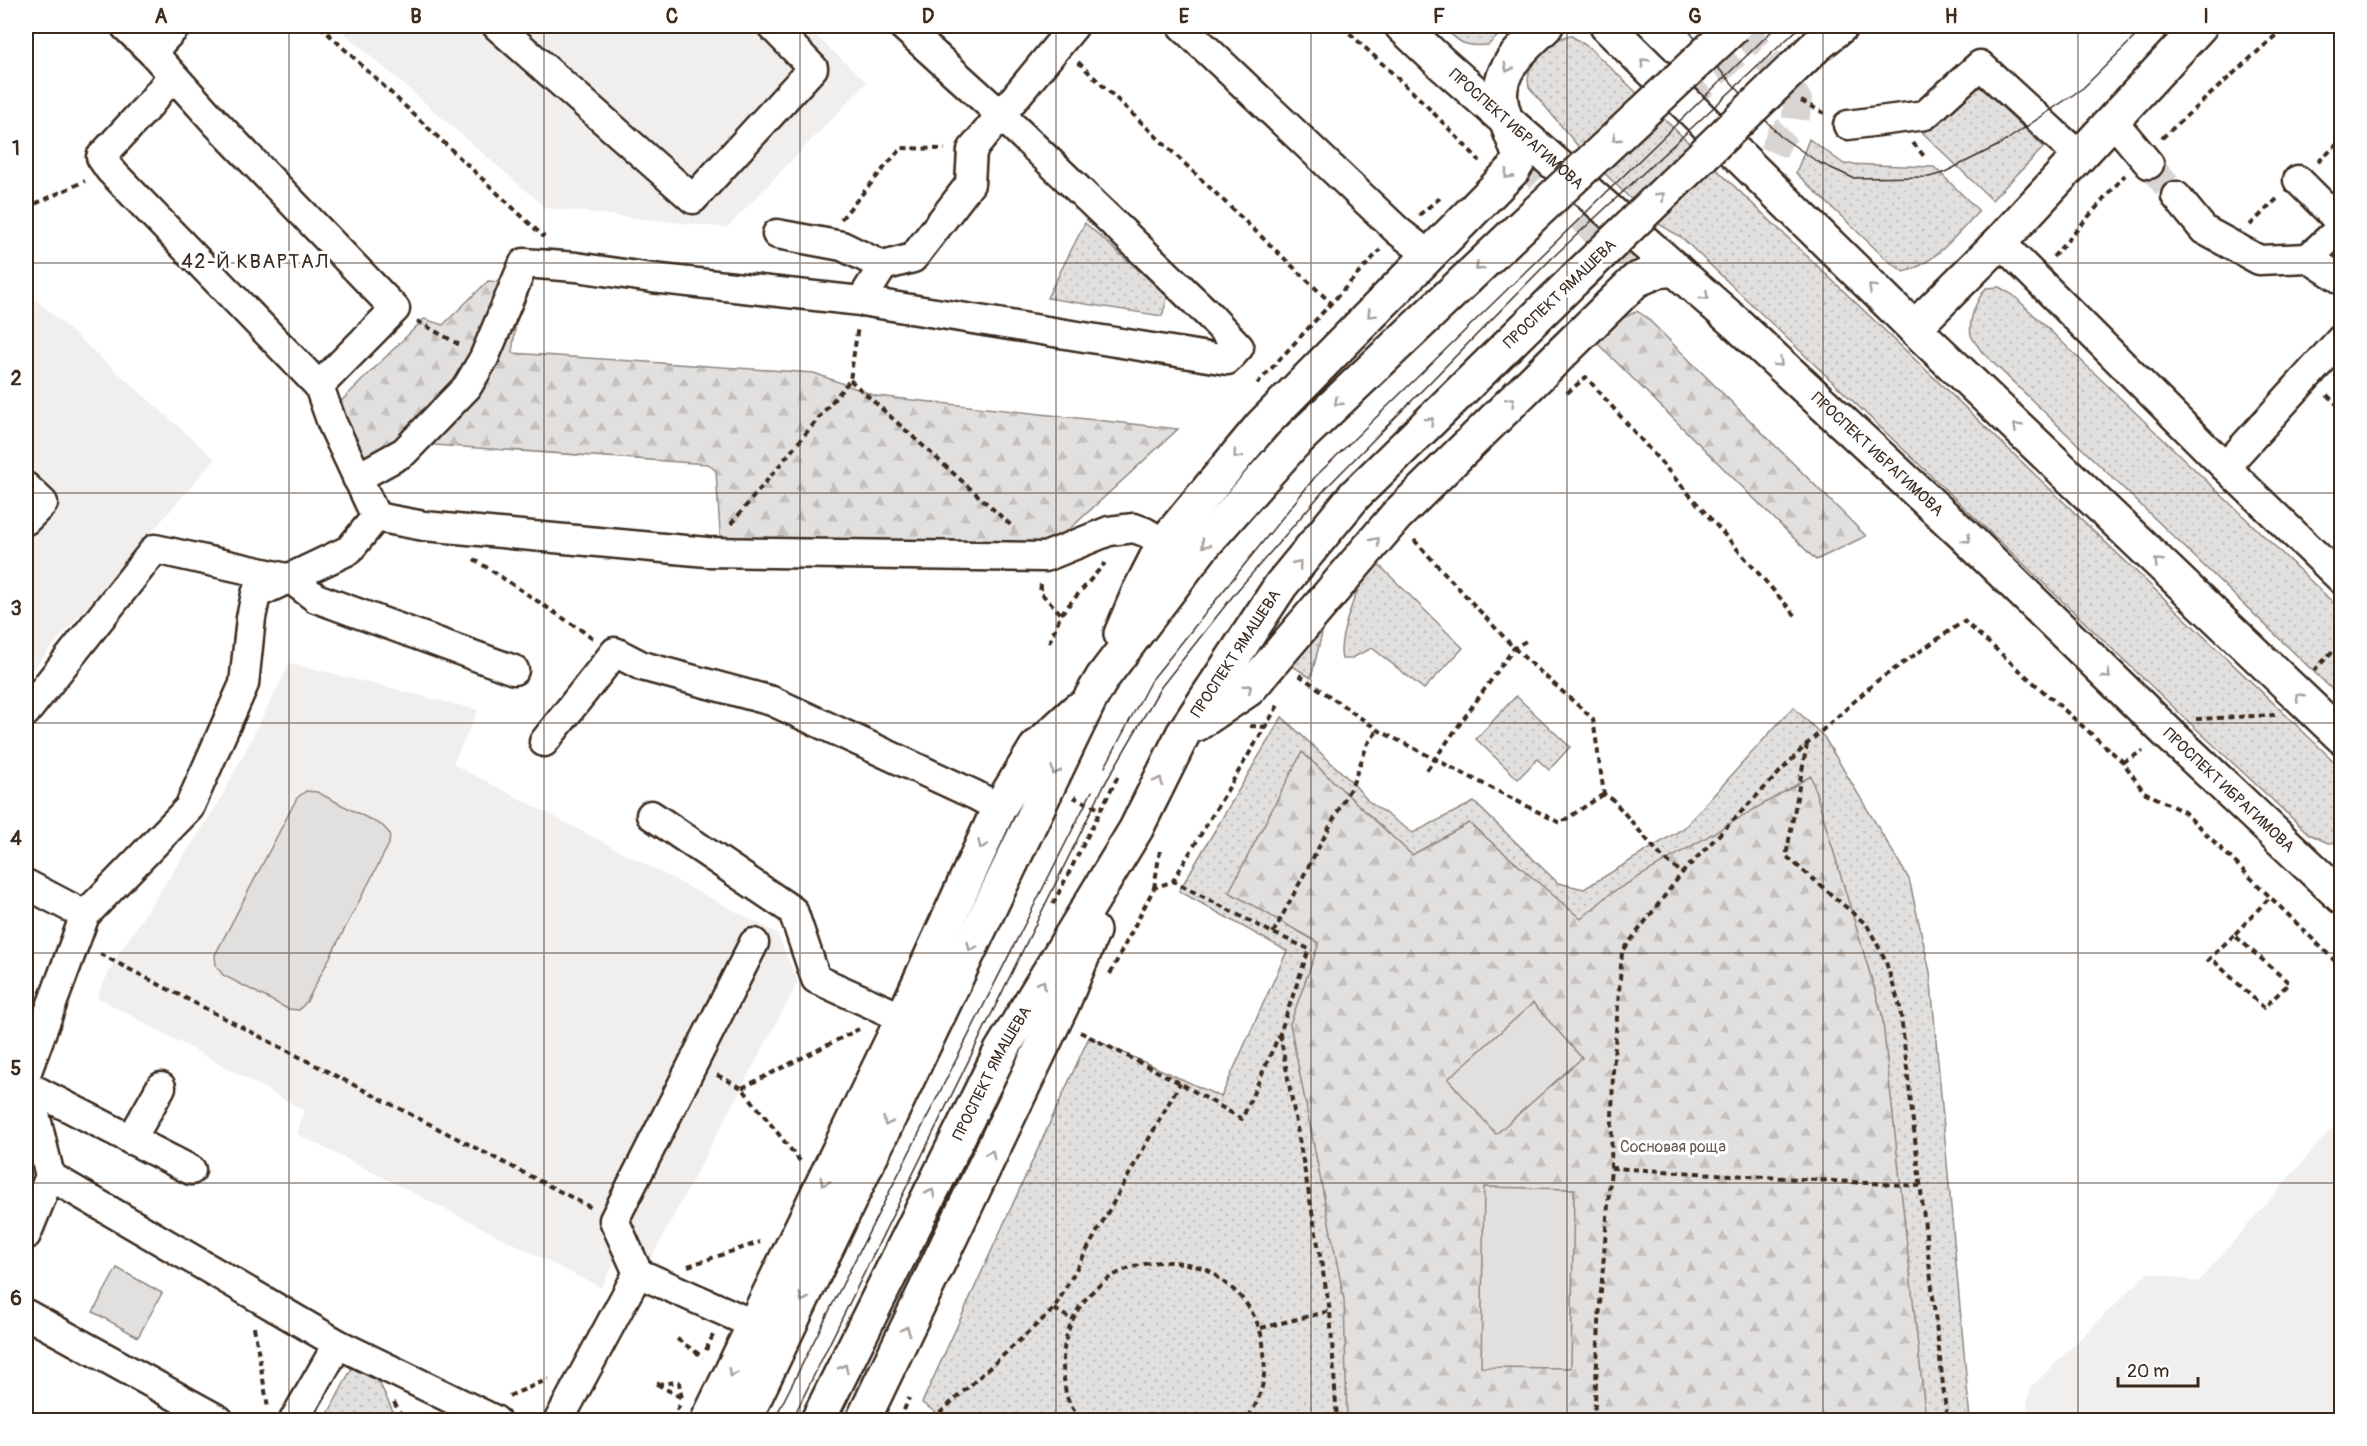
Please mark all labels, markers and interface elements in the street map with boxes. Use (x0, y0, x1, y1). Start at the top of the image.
text: A (155, 4, 168, 29)
text: B (410, 4, 422, 29)
text: C (666, 4, 678, 29)
text: D (922, 4, 935, 29)
text: E (1179, 4, 1190, 29)
text: F (1433, 4, 1445, 29)
text: G (1688, 4, 1702, 29)
text: H (1945, 4, 1958, 29)
text: I (2203, 4, 2209, 29)
one-way arrow (1640, 58, 1650, 69)
one-way arrow (1504, 62, 1515, 72)
street label: ПРОСПЕКТ ИБРАГИМОВА (1445, 64, 1588, 194)
one-way arrow (1613, 130, 1624, 141)
text: 1 (12, 136, 20, 161)
one-way arrow (1504, 168, 1515, 178)
one-way arrow (1654, 192, 1665, 203)
street label: ПРОСПЕКТ ЯМАШЕВА (1499, 235, 1621, 353)
district label: 42-Й КВАРТАЛ (181, 249, 329, 274)
one-way arrow (1475, 260, 1486, 271)
one-way arrow (1869, 284, 1880, 295)
one-way arrow (1699, 289, 1709, 300)
one-way arrow (1368, 306, 1379, 317)
one-way arrow (1772, 356, 1782, 367)
text: 2 (10, 366, 22, 391)
street label: ПРОСПЕКТ ИБРАГИМОВА (1807, 388, 1948, 521)
one-way arrow (1334, 394, 1345, 405)
one-way arrow (1504, 398, 1515, 409)
one-way arrow (1423, 417, 1434, 428)
one-way arrow (2014, 424, 2025, 435)
one-way arrow (1233, 448, 1244, 459)
one-way arrow (1961, 532, 1971, 543)
one-way arrow (1201, 537, 1212, 548)
one-way arrow (1368, 537, 1379, 548)
one-way arrow (2155, 558, 2165, 569)
one-way arrow (1291, 560, 1302, 571)
street label: ПРОСПЕКТ ЯМАШЕВА (1187, 586, 1285, 721)
text: 3 (10, 596, 22, 621)
one-way arrow (2100, 667, 2111, 678)
one-way arrow (1241, 684, 1251, 695)
one-way arrow (2296, 693, 2306, 704)
street label: ПРОСПЕКТ ИБРАГИМОВА (2159, 724, 2299, 857)
one-way arrow (1051, 764, 1063, 775)
one-way arrow (1152, 777, 1164, 788)
text: 4 (10, 826, 22, 851)
one-way arrow (977, 839, 989, 850)
one-way arrow (967, 940, 979, 951)
one-way arrow (1034, 980, 1046, 990)
street label: ПРОСПЕКТ ЯМАШЕВА (948, 1002, 1036, 1144)
text: 5 (11, 1056, 22, 1081)
one-way arrow (882, 1116, 894, 1127)
park label: Сосновая роща (1620, 1137, 1726, 1157)
one-way arrow (983, 1150, 995, 1161)
one-way arrow (820, 1176, 831, 1187)
one-way arrow (923, 1189, 935, 1200)
text: 6 (10, 1286, 22, 1311)
one-way arrow (798, 1292, 810, 1303)
one-way arrow (899, 1325, 911, 1336)
scale bar (2118, 1350, 2198, 1388)
text: 20 m (2127, 1360, 2169, 1383)
one-way arrow (837, 1363, 849, 1374)
one-way arrow (727, 1366, 739, 1377)

